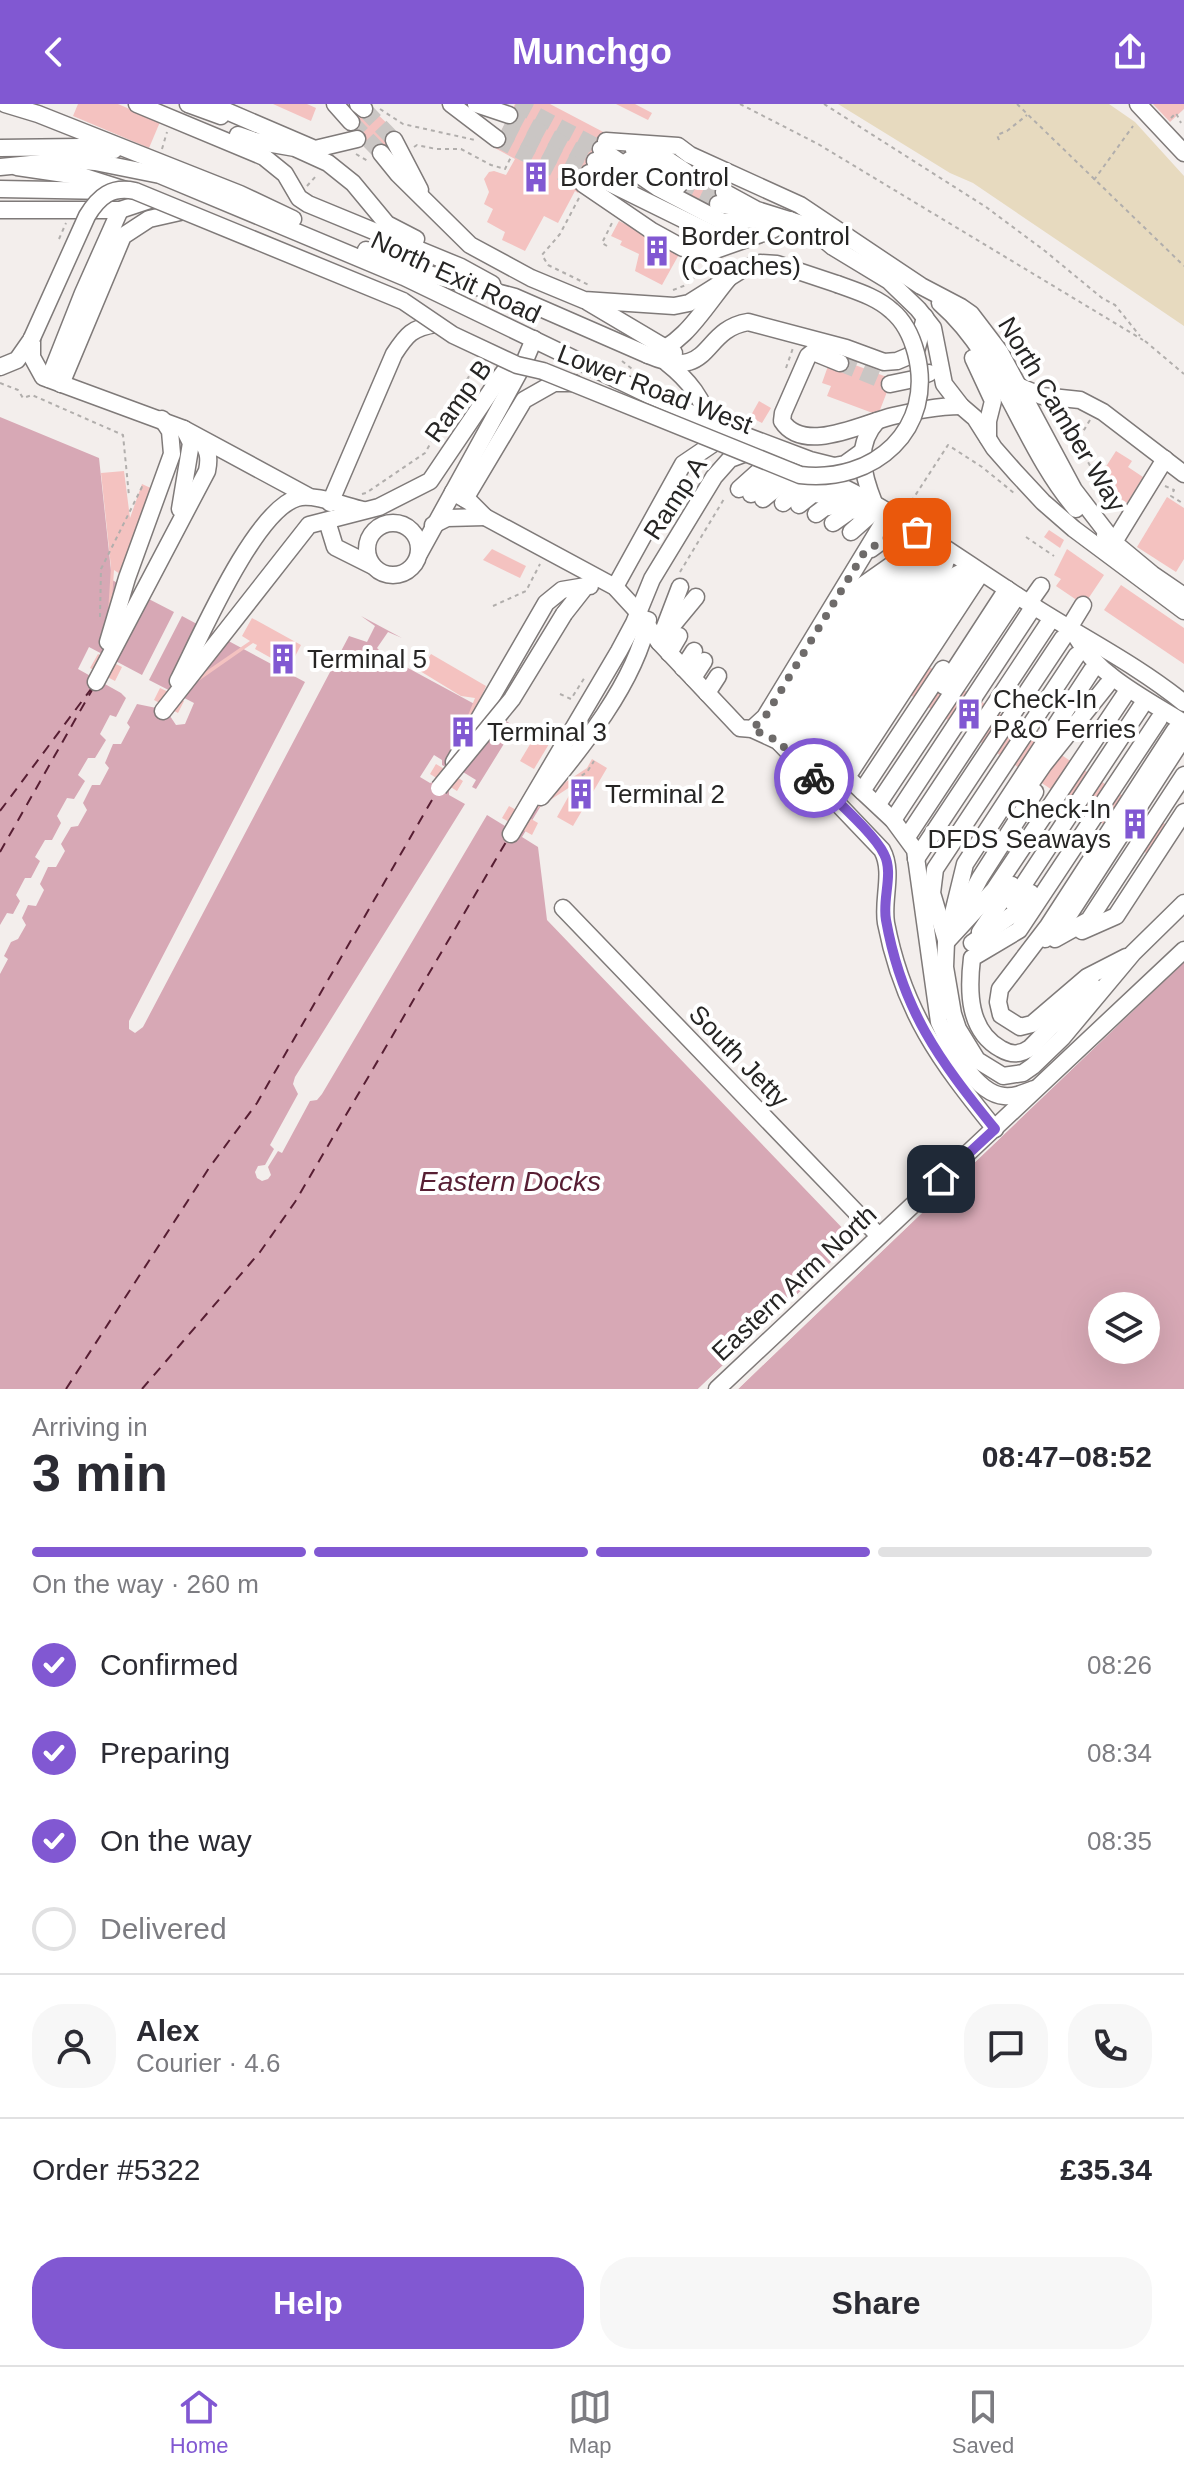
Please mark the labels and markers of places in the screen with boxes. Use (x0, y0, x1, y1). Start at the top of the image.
building icon: Border Control (519, 160, 553, 194)
place label: Border Control (560, 162, 729, 192)
place label: Border Control (Coaches) (681, 221, 850, 281)
building icon: Border Control (Coaches) (640, 234, 674, 268)
pin (883, 498, 951, 566)
building icon: Terminal 5 (266, 642, 300, 676)
place label: Terminal 5 (307, 644, 427, 674)
place label: Check-In P&O Ferries (993, 684, 1136, 744)
building icon: Check-In P&O Ferries (952, 697, 986, 731)
building icon: Terminal 3 (446, 715, 480, 749)
place label: Terminal 3 (487, 717, 607, 747)
building icon: Terminal 2 (564, 777, 598, 811)
place label: Terminal 2 (605, 779, 725, 809)
place label: Check-In DFDS Seaways (928, 794, 1111, 854)
building icon: Check-In DFDS Seaways (1118, 807, 1152, 841)
pin (907, 1145, 975, 1213)

